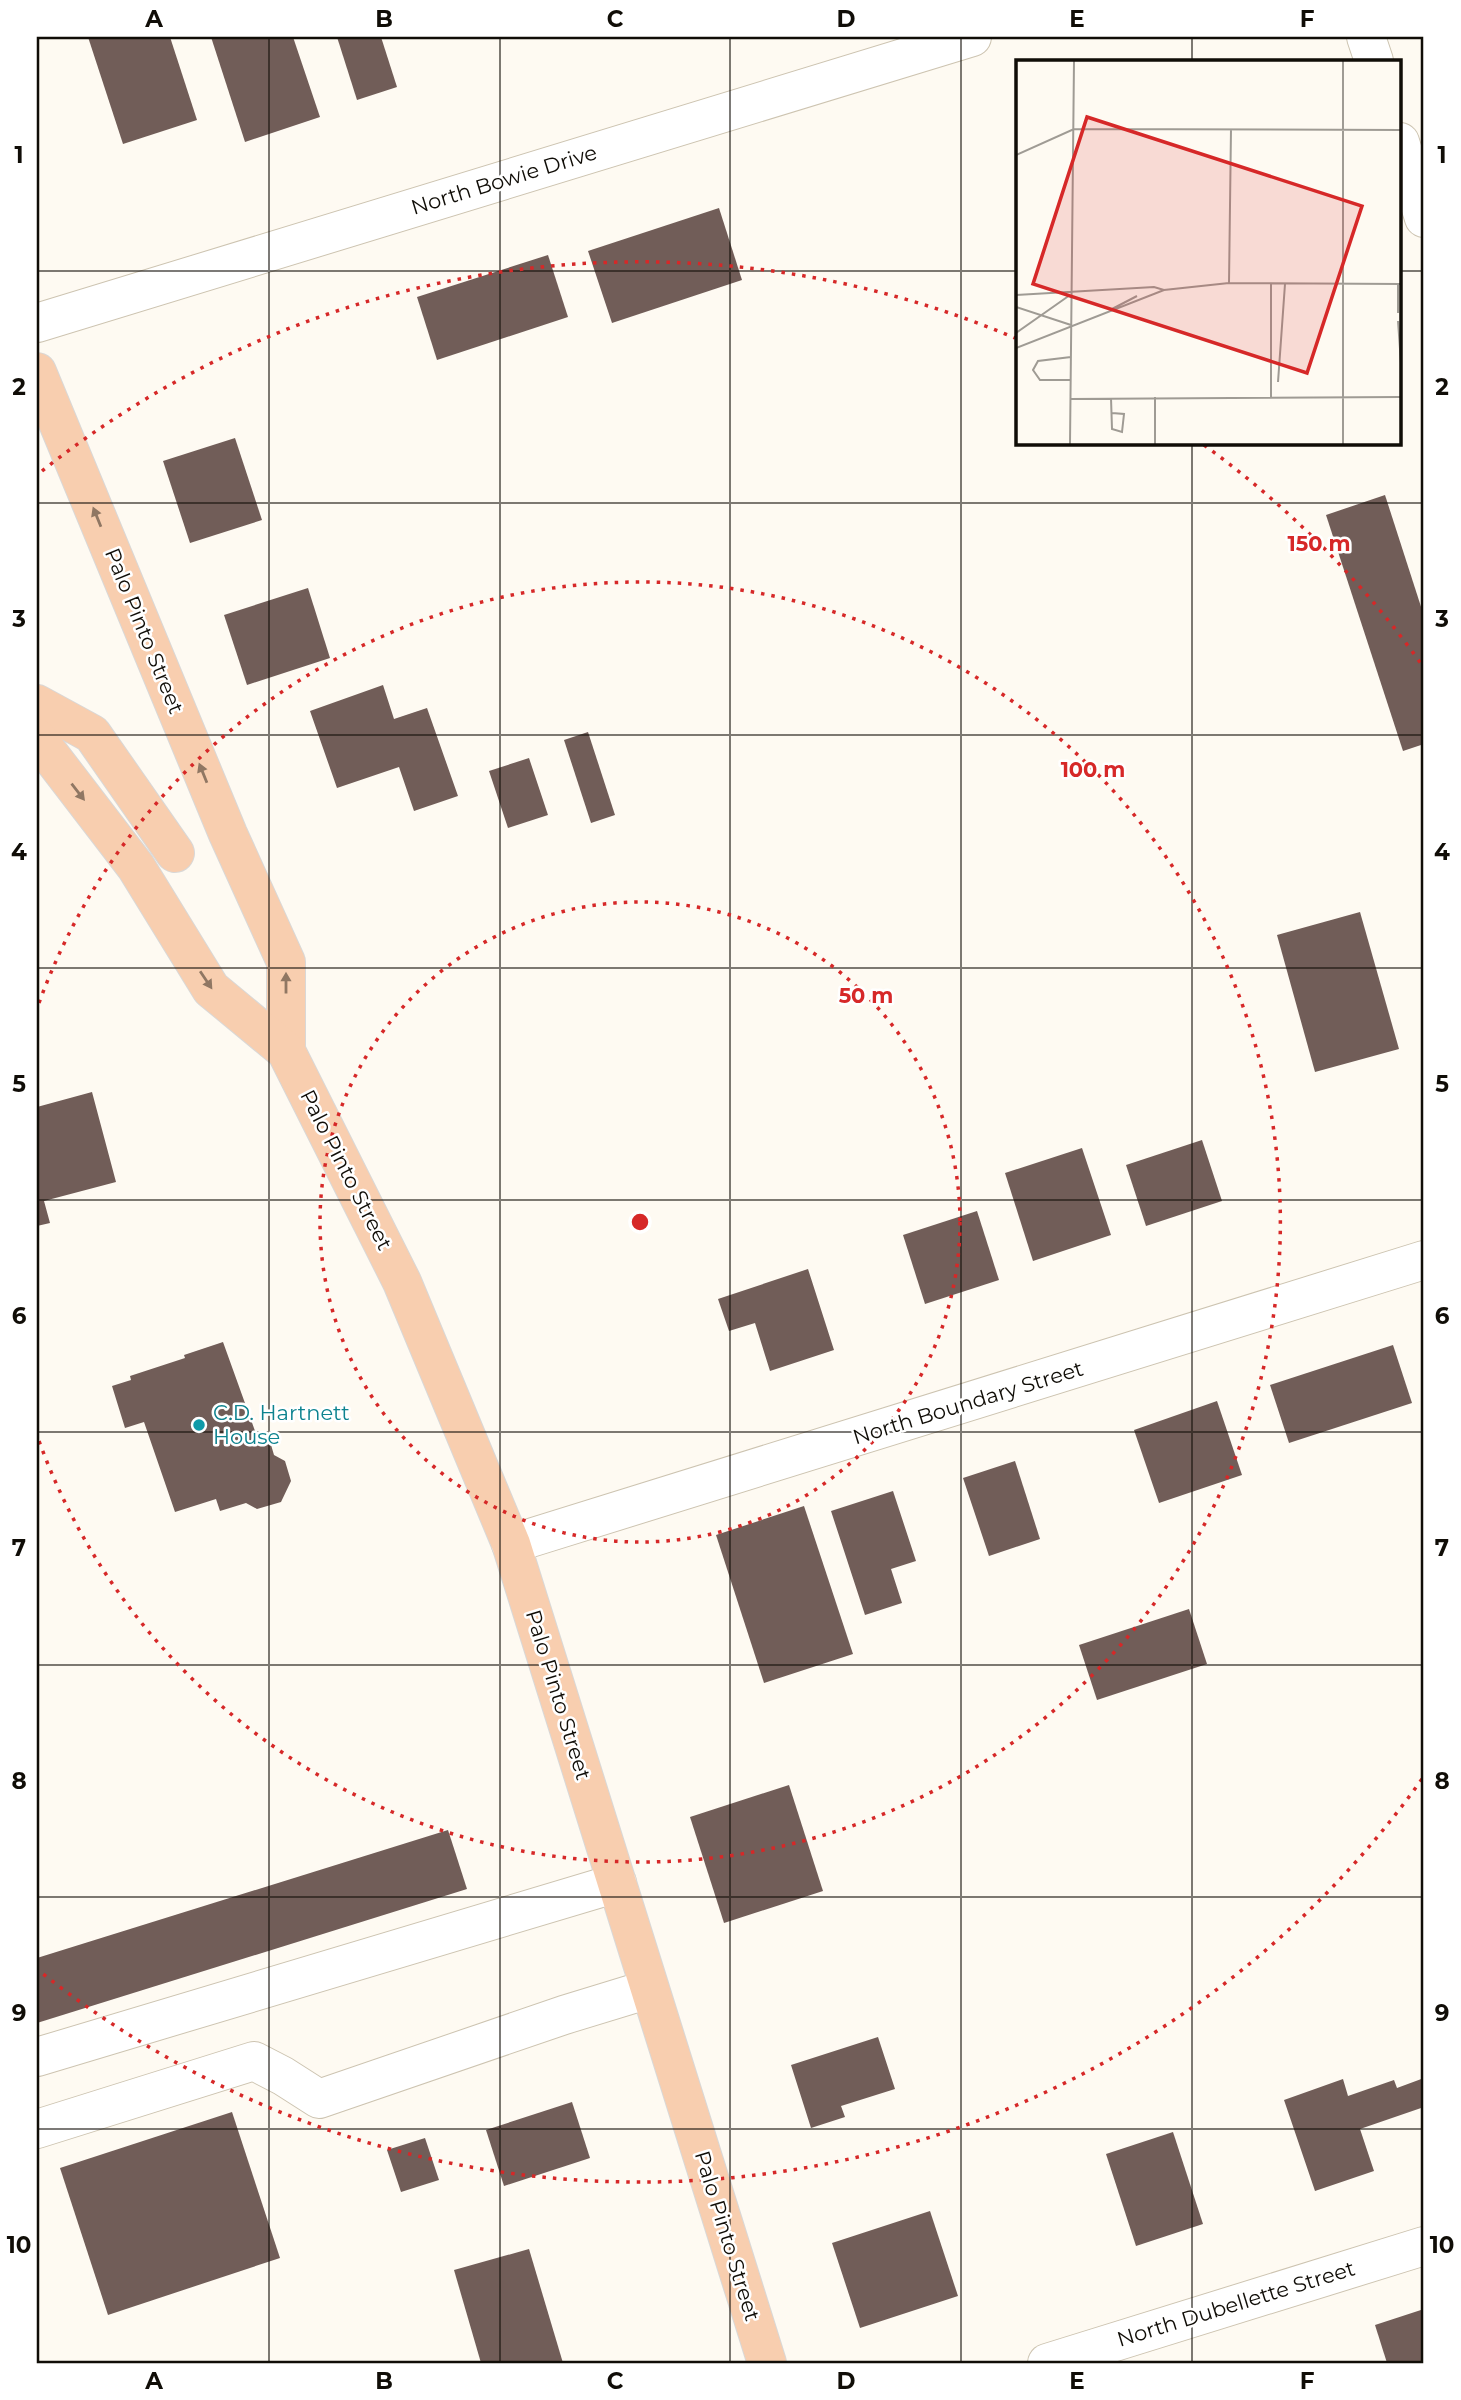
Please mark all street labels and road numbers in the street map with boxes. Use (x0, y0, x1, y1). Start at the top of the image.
street label: North Bowie Drive (408, 139, 600, 220)
street label: Palo Pinto Street (100, 544, 189, 717)
street label: Palo Pinto Street (295, 1085, 398, 1254)
street label: North Boundary Street (850, 1356, 1086, 1450)
street label: Palo Pinto Street (521, 1607, 596, 1783)
street label: Palo Pinto Street (690, 2148, 765, 2324)
street label: North Dubellette Street (1114, 2255, 1358, 2352)

